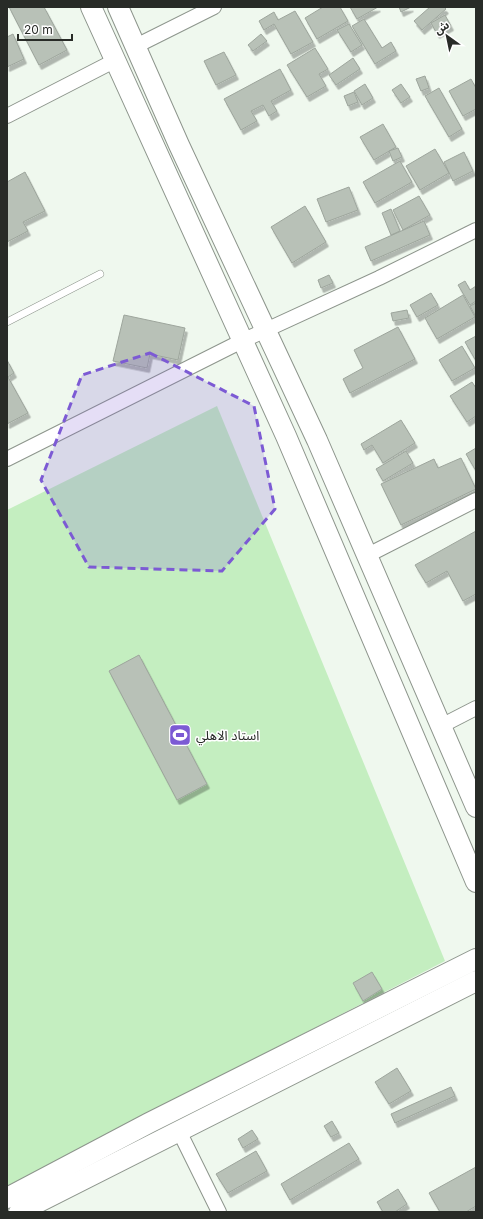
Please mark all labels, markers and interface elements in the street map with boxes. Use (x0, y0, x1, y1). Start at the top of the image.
scale bar (18, 16, 72, 42)
north arrow (427, 16, 467, 56)
text: ش (431, 18, 452, 38)
text: 20 m (24, 22, 53, 37)
sports icon: استاد الاهلي (167, 722, 193, 748)
place label: استاد الاهلي (196, 727, 259, 746)

